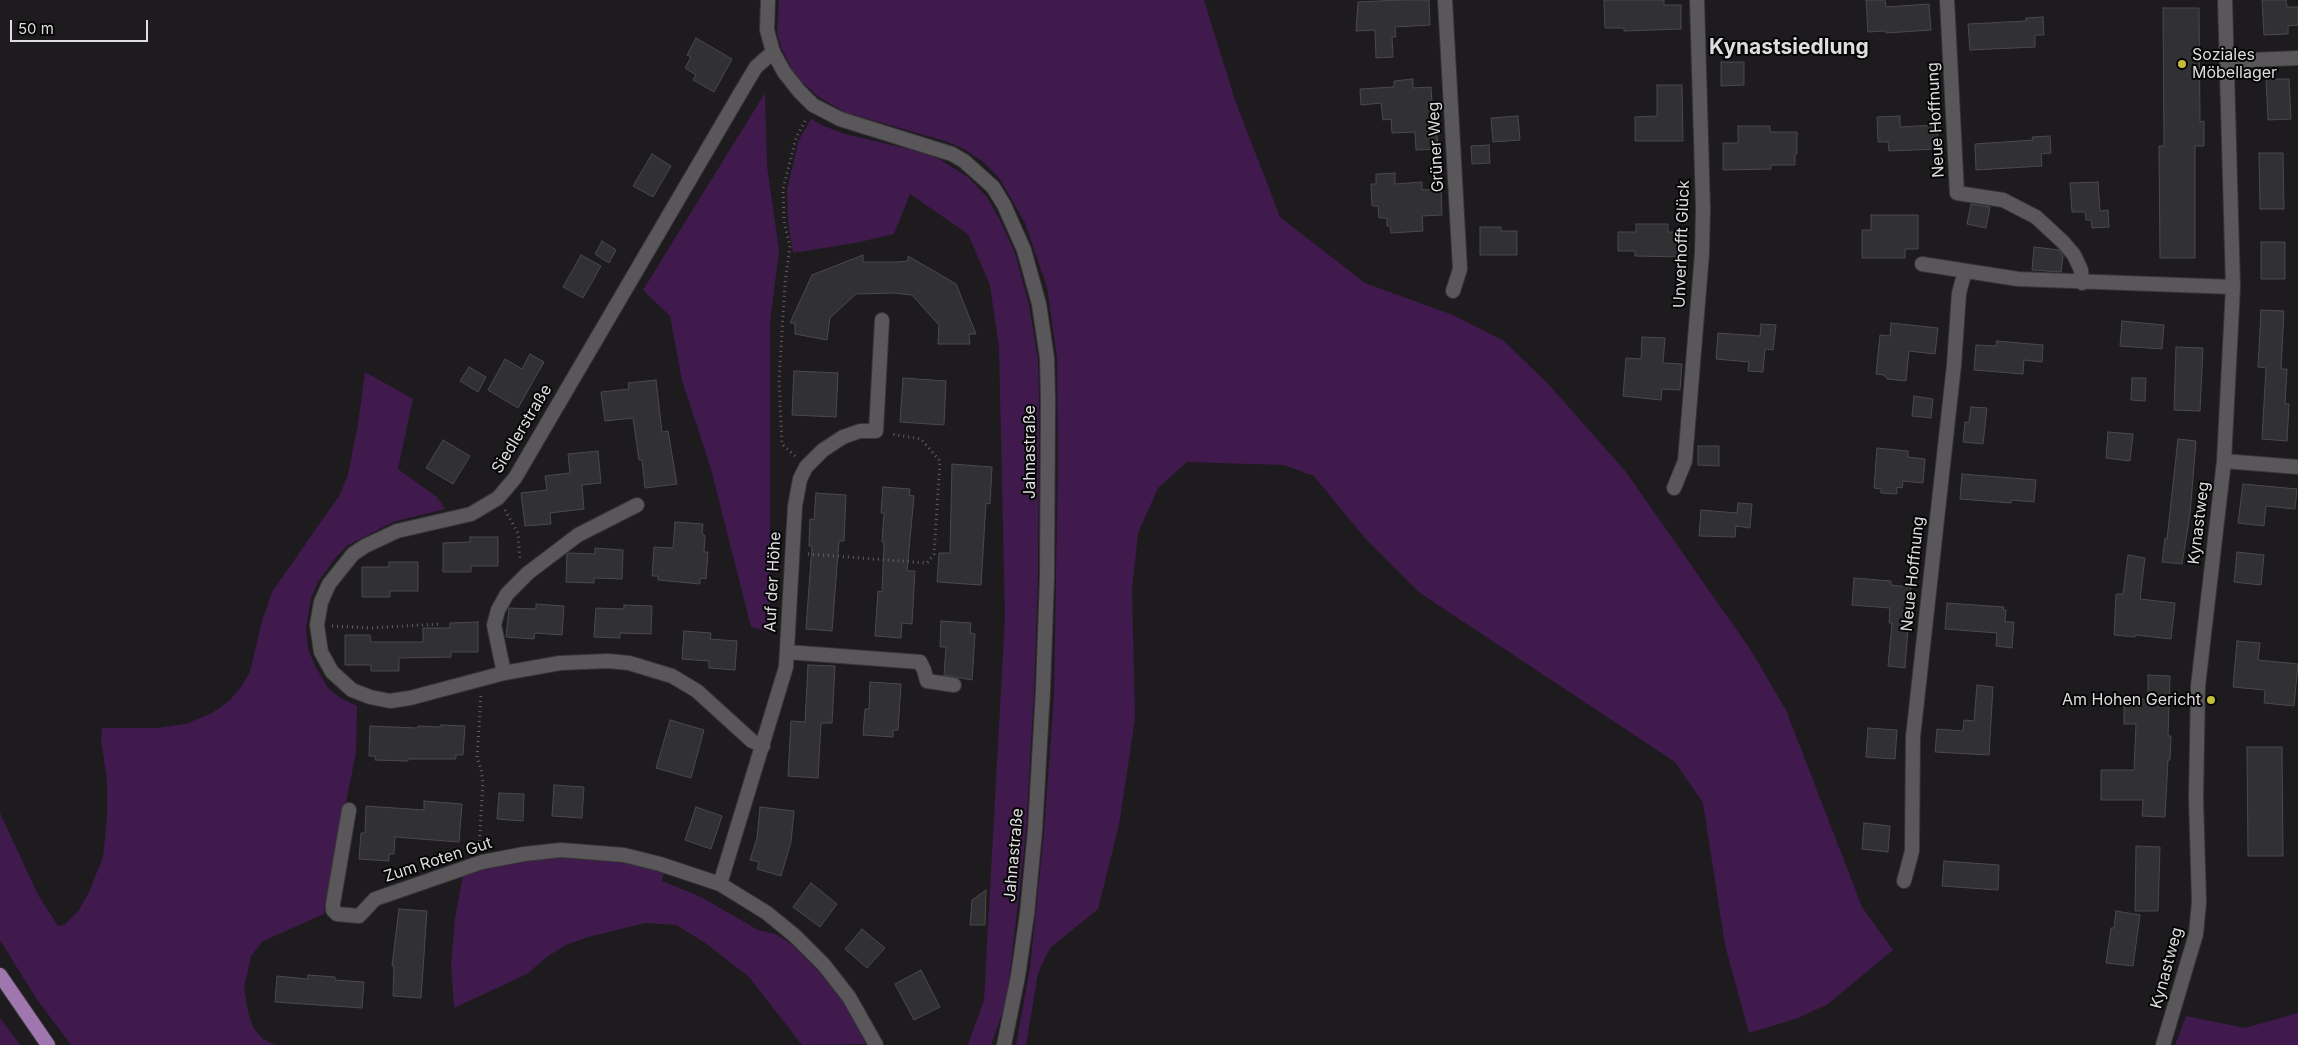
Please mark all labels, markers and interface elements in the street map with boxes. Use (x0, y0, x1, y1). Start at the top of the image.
scale bar (12, 10, 150, 42)
text: 50 m (18, 19, 54, 38)
district label: Kynastsiedlung (1709, 35, 1869, 61)
place label: Soziales Möbellager (2192, 45, 2277, 83)
marker: Soziales Möbellager (2176, 58, 2188, 70)
street label: Neue Hoffnung (1923, 62, 1949, 178)
street label: Grüner Weg (1424, 101, 1448, 193)
street label: Unverhofft Glück (1670, 180, 1694, 308)
street label: Siedlerstraße (488, 381, 556, 477)
street label: Jahnastraße (1020, 405, 1040, 499)
street label: Kynastweg (2184, 480, 2214, 566)
street label: Neue Hoffnung (1897, 516, 1929, 632)
street label: Auf der Höhe (761, 531, 785, 633)
place label: Am Hohen Gericht (2062, 690, 2201, 710)
marker: Am Hohen Gericht (2205, 694, 2217, 706)
street label: Jahnastraße (1000, 807, 1028, 903)
street label: Zum Roten Gut (381, 833, 495, 887)
street label: Kynastweg (2147, 925, 2187, 1011)

